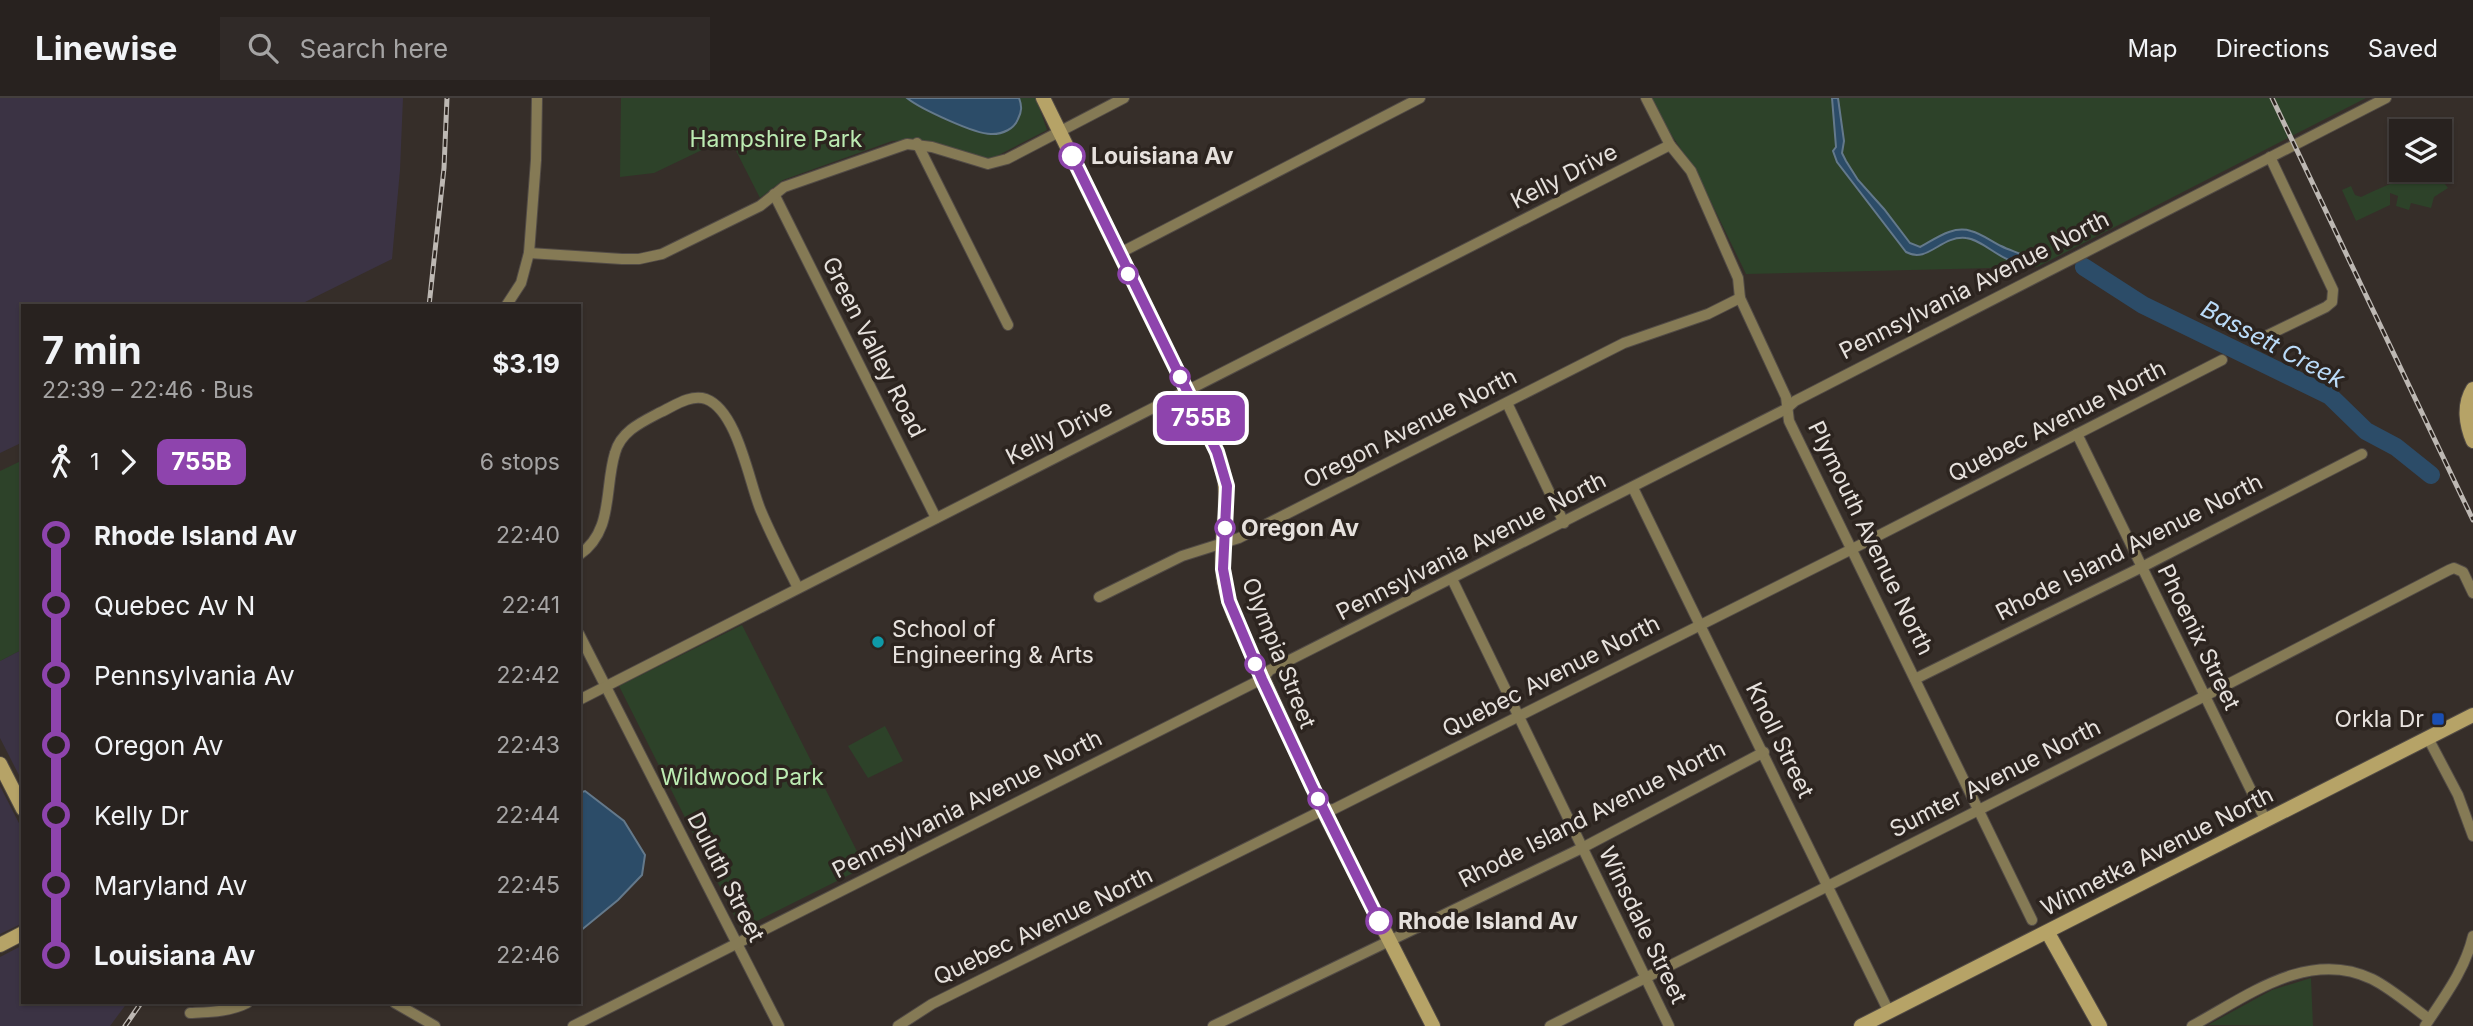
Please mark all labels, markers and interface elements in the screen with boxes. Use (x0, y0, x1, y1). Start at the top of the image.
search box (220, 17, 710, 80)
text: Linewise (35, 28, 178, 68)
icon: search (244, 29, 282, 67)
text: Search here (300, 33, 448, 64)
text: Map (2128, 34, 2177, 63)
text: Directions (2215, 34, 2330, 63)
text: Saved (2368, 34, 2438, 63)
map controls (2389, 119, 2452, 182)
button: layers (2389, 119, 2452, 182)
park label: Hampshire Park (690, 125, 863, 153)
street label: Kelly Drive (1506, 137, 1622, 215)
place label: Louisiana Av (1091, 142, 1234, 170)
marker: Louisiana Av (1059, 143, 1085, 169)
street label: Pennsylvania Avenue North (1835, 205, 2113, 365)
street label: Green Valley Road (816, 252, 932, 442)
unlabelled marker (1118, 264, 1138, 284)
water label: Bassett Creek (2196, 294, 2350, 394)
text: 7 min (42, 327, 142, 373)
text: $3.19 (492, 348, 560, 379)
street label: Quebec Avenue North (1944, 354, 2170, 488)
street label: Oregon Avenue North (1299, 362, 1521, 494)
unlabelled marker (1170, 367, 1190, 387)
text: 22:39 – 22:46 · Bus (42, 376, 254, 404)
street label: Kelly Drive (1001, 393, 1117, 471)
line badge: 755B (1152, 395, 1250, 441)
text: 755B (1171, 403, 1231, 432)
street label: Plymouth Avenue North (1802, 416, 1940, 660)
icon: walk (42, 443, 80, 481)
icon: forward (109, 443, 147, 481)
text: 755B (171, 447, 232, 476)
text: 1 (90, 448, 99, 476)
text: 6 stops (480, 448, 560, 476)
street label: Pennsylvania Avenue North (1332, 466, 1610, 626)
street label: Rhode Island Avenue North (1991, 467, 2267, 627)
place label: Oregon Av (1241, 514, 1359, 542)
marker: Oregon Av (1215, 518, 1235, 538)
text: Rhode Island Av (94, 520, 297, 551)
text: 22:40 (496, 521, 560, 549)
street label: Phoenix Street (2152, 560, 2247, 715)
street label: Olympia Street (1236, 573, 1322, 733)
text: Quebec Av N (94, 590, 255, 621)
text: 22:41 (502, 591, 560, 619)
street label: Quebec Avenue North (1438, 609, 1664, 743)
place label: School of Engineering & Arts (892, 615, 1094, 669)
marker: School of Engineering & Arts (870, 634, 886, 650)
unlabelled marker (1245, 654, 1265, 674)
text: Pennsylvania Av (94, 660, 295, 691)
text: 22:42 (496, 661, 560, 689)
street label: Knoll Street (1740, 678, 1820, 803)
place label: Orkla Dr (2335, 705, 2424, 733)
marker: Orkla Dr (2430, 711, 2446, 727)
street label: Sumter Avenue North (1885, 713, 2105, 843)
street label: Pennsylvania Avenue North (828, 724, 1106, 884)
text: Oregon Av (94, 730, 223, 761)
text: 22:43 (496, 731, 560, 759)
street label: Rhode Island Avenue North (1454, 734, 1730, 894)
park label: Wildwood Park (660, 763, 824, 791)
street label: Winnetka Avenue North (2036, 780, 2278, 922)
unlabelled marker (1308, 789, 1328, 809)
text: Kelly Dr (94, 800, 189, 831)
text: 22:44 (496, 801, 560, 829)
street label: Duluth Street (681, 807, 771, 947)
street label: Winsdale Street (1593, 842, 1693, 1009)
street label: Quebec Avenue North (929, 861, 1157, 991)
text: Maryland Av (94, 870, 247, 901)
text: 22:45 (496, 871, 560, 899)
place label: Rhode Island Av (1398, 907, 1578, 935)
marker: Rhode Island Av (1366, 908, 1392, 934)
text: Louisiana Av (94, 940, 255, 971)
text: 22:46 (496, 941, 560, 969)

